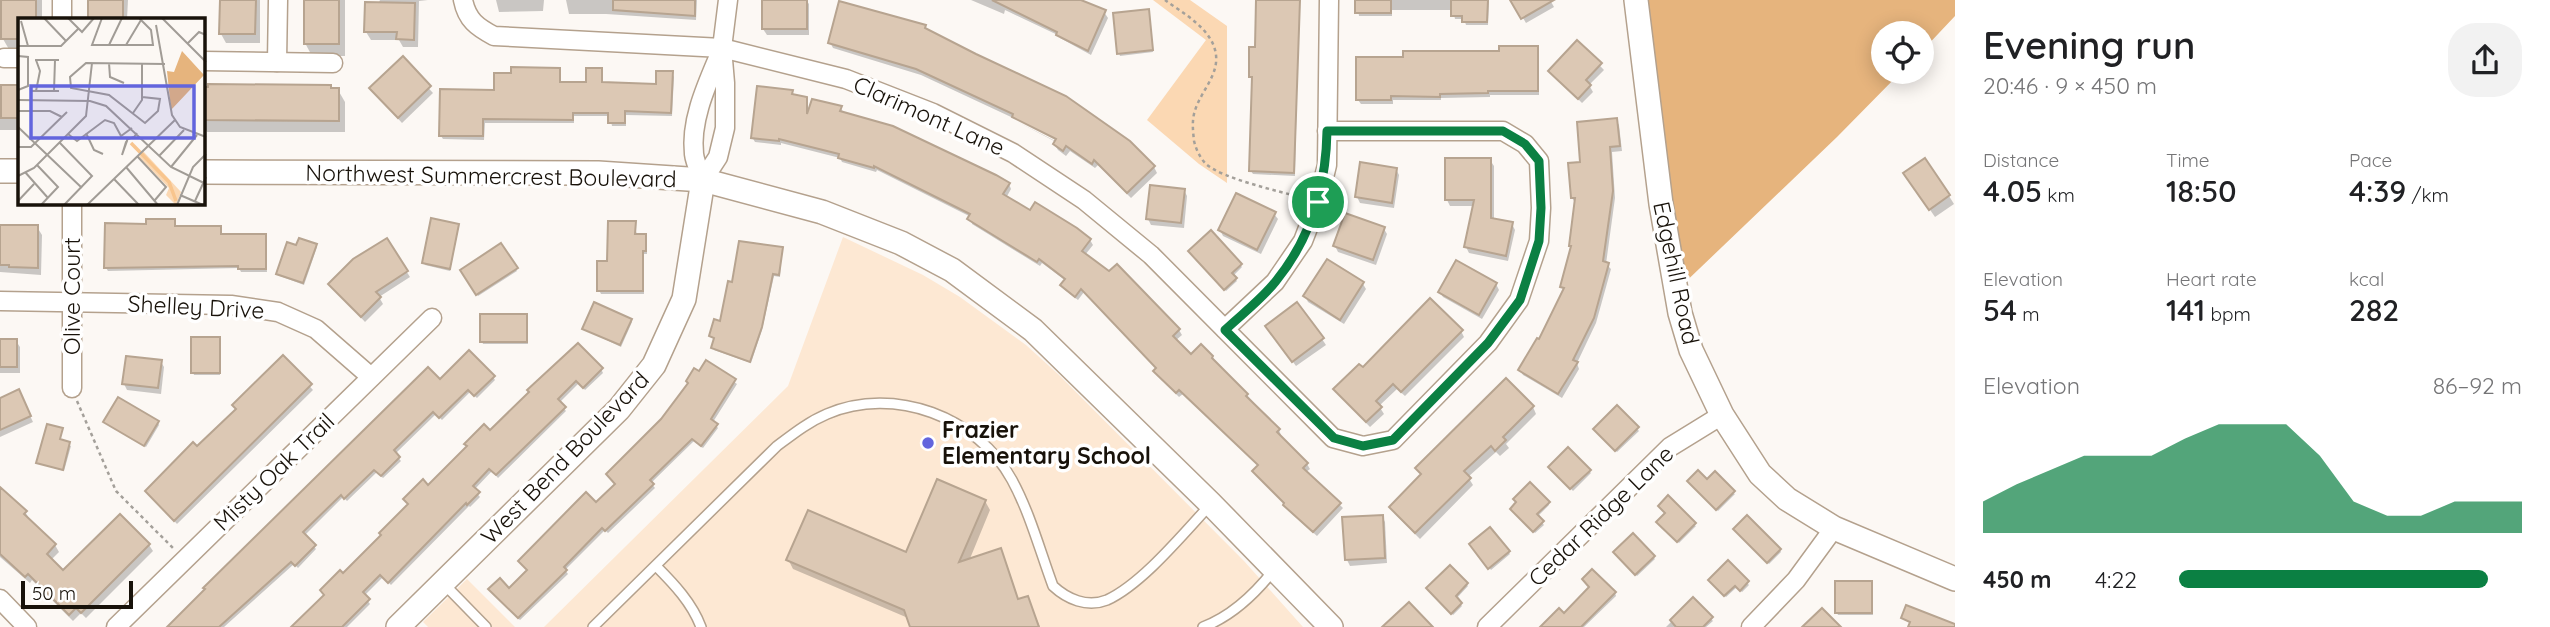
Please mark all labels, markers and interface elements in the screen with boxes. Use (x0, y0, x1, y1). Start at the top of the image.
inset map (18, 18, 205, 205)
map controls (1871, 21, 1934, 84)
button: locate (1871, 21, 1934, 84)
text: Evening run (1983, 21, 2196, 69)
button: share (2448, 23, 2522, 97)
street label: Clarimont Lane (849, 69, 1009, 162)
text: 20:46 · 9 × 450 m (1983, 71, 2157, 100)
text: Distance (1983, 148, 2059, 172)
text: Time (2166, 148, 2210, 172)
text: Pace (2349, 148, 2392, 172)
street label: Northwest Summercrest Boulevard (305, 158, 677, 193)
pin (1288, 172, 1348, 232)
text: 4.05 (1983, 172, 2042, 210)
text: 18:50 (2166, 172, 2236, 210)
text: 4:39 (2349, 172, 2406, 210)
icon: arrive (1299, 183, 1337, 221)
text: km (2042, 183, 2075, 207)
text: /km (2406, 183, 2449, 207)
street label: Edgehill Road (1647, 199, 1706, 347)
street label: Olive Court (57, 237, 86, 355)
text: Elevation (1983, 267, 2063, 291)
text: Heart rate (2166, 267, 2257, 291)
text: kcal (2349, 267, 2384, 291)
street label: Shelley Drive (127, 288, 265, 325)
text: 54 (1983, 291, 2017, 329)
text: 141 (2166, 291, 2205, 329)
text: 282 (2349, 291, 2399, 329)
text: m (2017, 302, 2040, 326)
text: bpm (2205, 302, 2251, 326)
street label: West Bend Boulevard (475, 365, 655, 550)
text: Elevation (1983, 371, 2080, 400)
text: 86–92 m (2433, 371, 2522, 400)
street label: Misty Oak Trail (207, 407, 340, 537)
place label: Frazier Elementary School (942, 415, 1151, 470)
marker: Frazier Elementary School (920, 435, 936, 451)
street label: Cedar Ridge Lane (1522, 439, 1679, 592)
text: 450 m (1983, 565, 2052, 594)
text: 4:22 (2095, 565, 2137, 594)
scale bar (21, 578, 133, 610)
text: 50 m (32, 581, 76, 605)

